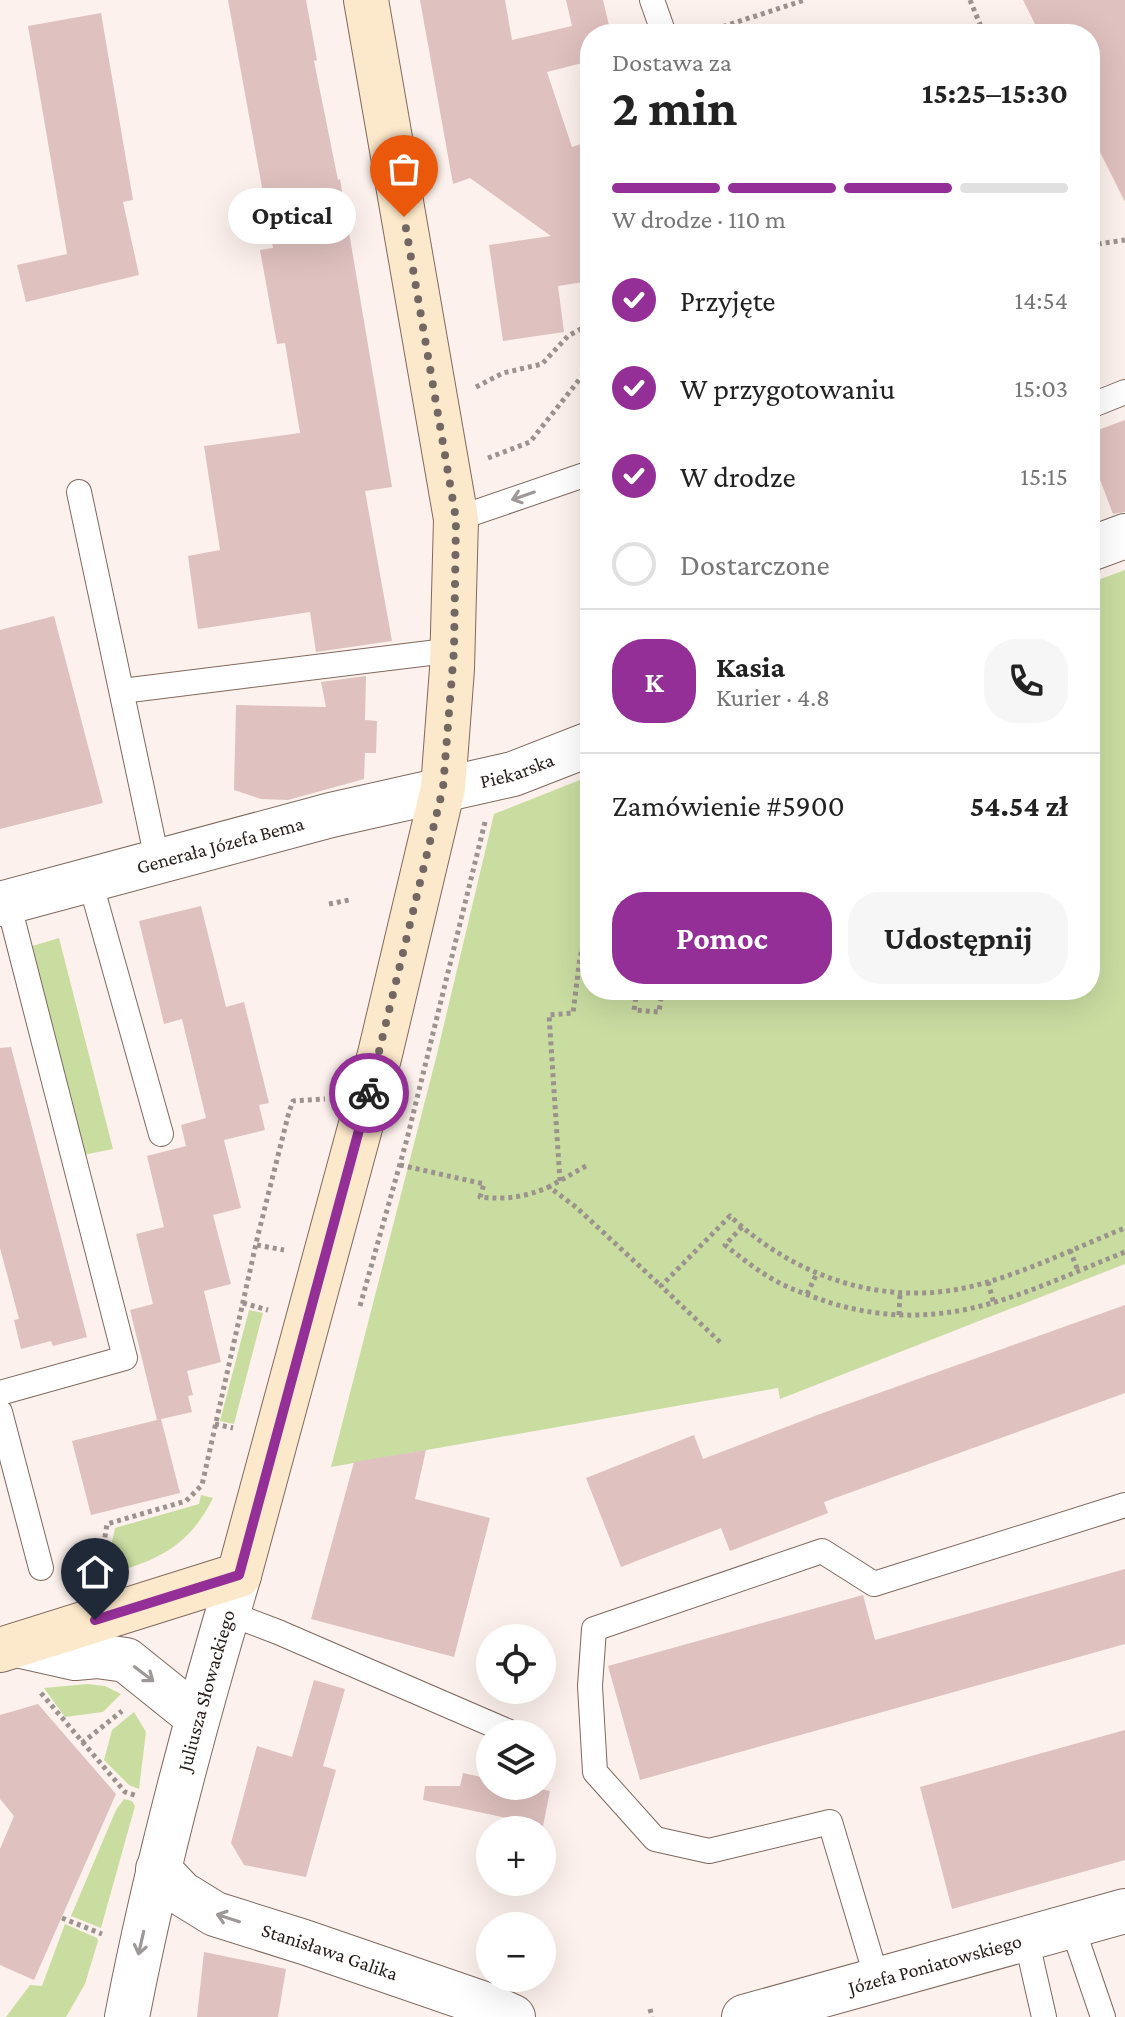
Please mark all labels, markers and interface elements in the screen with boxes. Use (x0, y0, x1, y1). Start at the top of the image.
text: Dostawa za (612, 48, 732, 77)
text: 15:25–15:30 (922, 76, 1068, 109)
text: 2 min (612, 78, 737, 136)
pin (370, 135, 438, 217)
icon: bag (382, 147, 426, 191)
callout: Optical (228, 189, 356, 245)
text: Optical (251, 201, 333, 230)
text: W drodze · 110 m (612, 205, 786, 234)
icon: check (612, 278, 656, 322)
text: Przyjęte (680, 284, 776, 317)
text: 14:54 (1015, 286, 1068, 315)
icon: check (612, 366, 656, 410)
text: W przygotowaniu (680, 372, 895, 405)
text: 15:03 (1014, 374, 1068, 403)
icon: check (612, 454, 656, 498)
text: W drodze (680, 460, 796, 493)
text: 15:15 (1020, 462, 1068, 491)
one-way arrow (510, 489, 535, 504)
text: Dostarczone (680, 548, 830, 581)
button: phone (984, 639, 1068, 723)
text: Kasia (716, 650, 785, 683)
text: K (644, 665, 664, 698)
text: Kurier · 4.8 (716, 683, 830, 712)
street label: Piekarska (478, 748, 557, 792)
text: Zamówienie #5900 (612, 789, 845, 822)
text: 54.54 zł (970, 789, 1068, 822)
street label: Generała Józefa Bema (134, 812, 306, 878)
button: Pomoc (612, 892, 832, 984)
button: Udostępnij (848, 892, 1068, 984)
courier (329, 1053, 409, 1133)
icon: bike (347, 1071, 391, 1115)
pin (61, 1538, 129, 1620)
icon: home (73, 1550, 117, 1594)
street label: Juliusza Słowackiego (172, 1607, 239, 1776)
map controls (476, 1624, 556, 1992)
button: locate (476, 1624, 556, 1704)
one-way arrow (133, 1665, 154, 1682)
button: layers (476, 1720, 556, 1800)
button: + (476, 1816, 556, 1896)
one-way arrow (215, 1909, 240, 1924)
button: − (476, 1912, 556, 1992)
street label: Stanisława Galika (259, 1918, 401, 1984)
one-way arrow (133, 1929, 148, 1955)
street label: Józefa Poniatowskiego (844, 1929, 1024, 2000)

